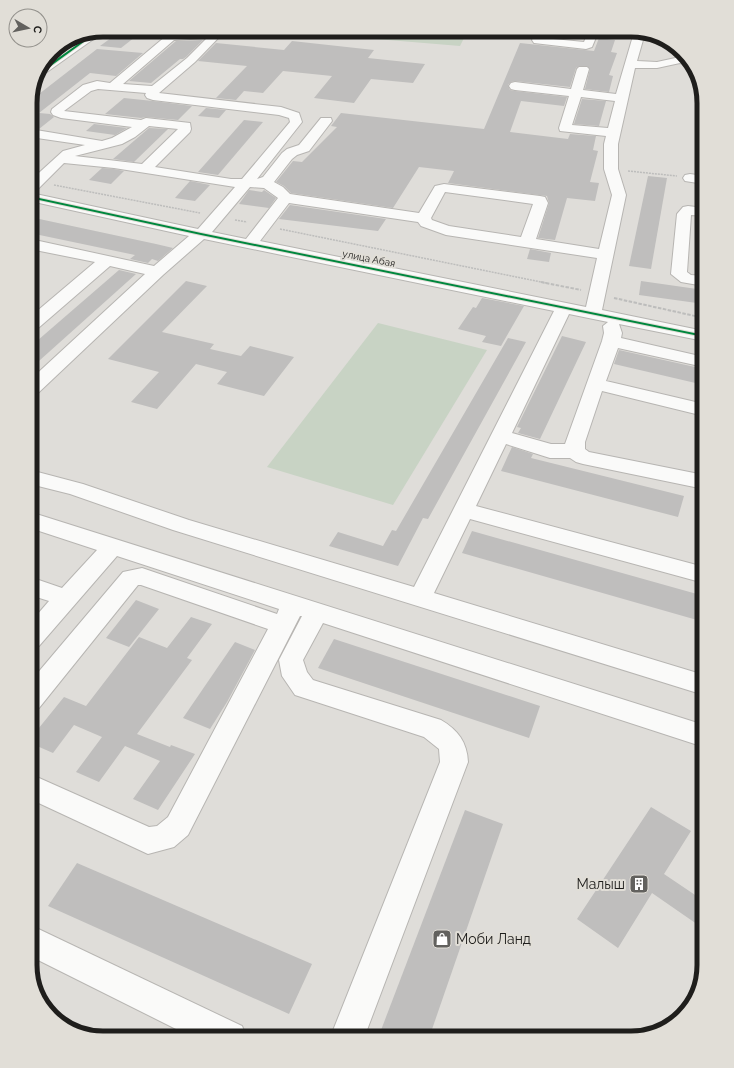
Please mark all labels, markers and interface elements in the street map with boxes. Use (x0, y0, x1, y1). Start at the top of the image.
north arrow (8, 8, 48, 48)
text: С (30, 25, 44, 35)
street label: улица Абая (341, 248, 396, 269)
building icon: Малыш (628, 873, 650, 895)
place label: Малыш (577, 876, 625, 892)
shop icon: Моби Ланд (431, 928, 453, 950)
place label: Моби Ланд (456, 931, 531, 947)

